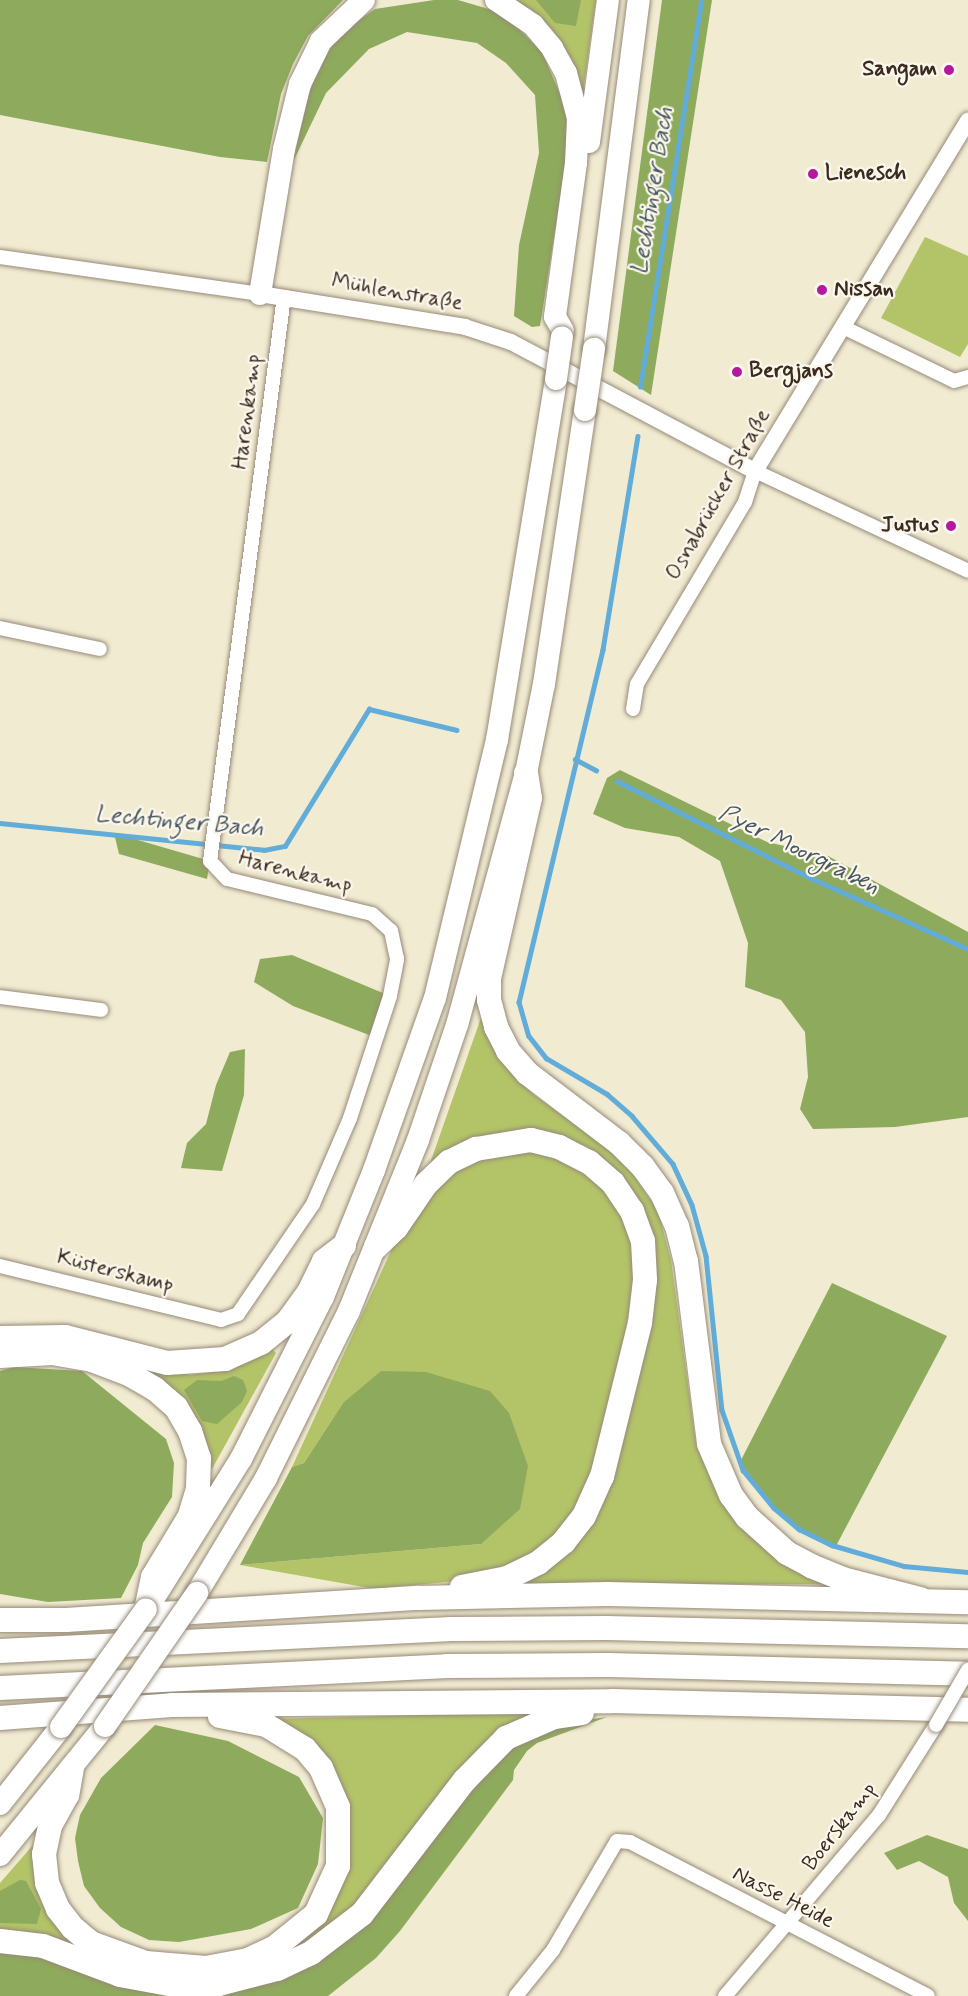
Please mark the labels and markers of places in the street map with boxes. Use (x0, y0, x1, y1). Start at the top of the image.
place label: Sangam (862, 57, 937, 83)
marker: Sangam (942, 63, 956, 77)
place label: Lienesch (825, 161, 906, 187)
marker: Lienesch (806, 167, 820, 181)
place label: Nissan (834, 277, 894, 303)
marker: Nissan (815, 283, 829, 297)
place label: Bergjans (749, 359, 833, 385)
marker: Bergjans (730, 365, 744, 379)
place label: Justus (881, 513, 939, 539)
marker: Justus (944, 519, 958, 533)

